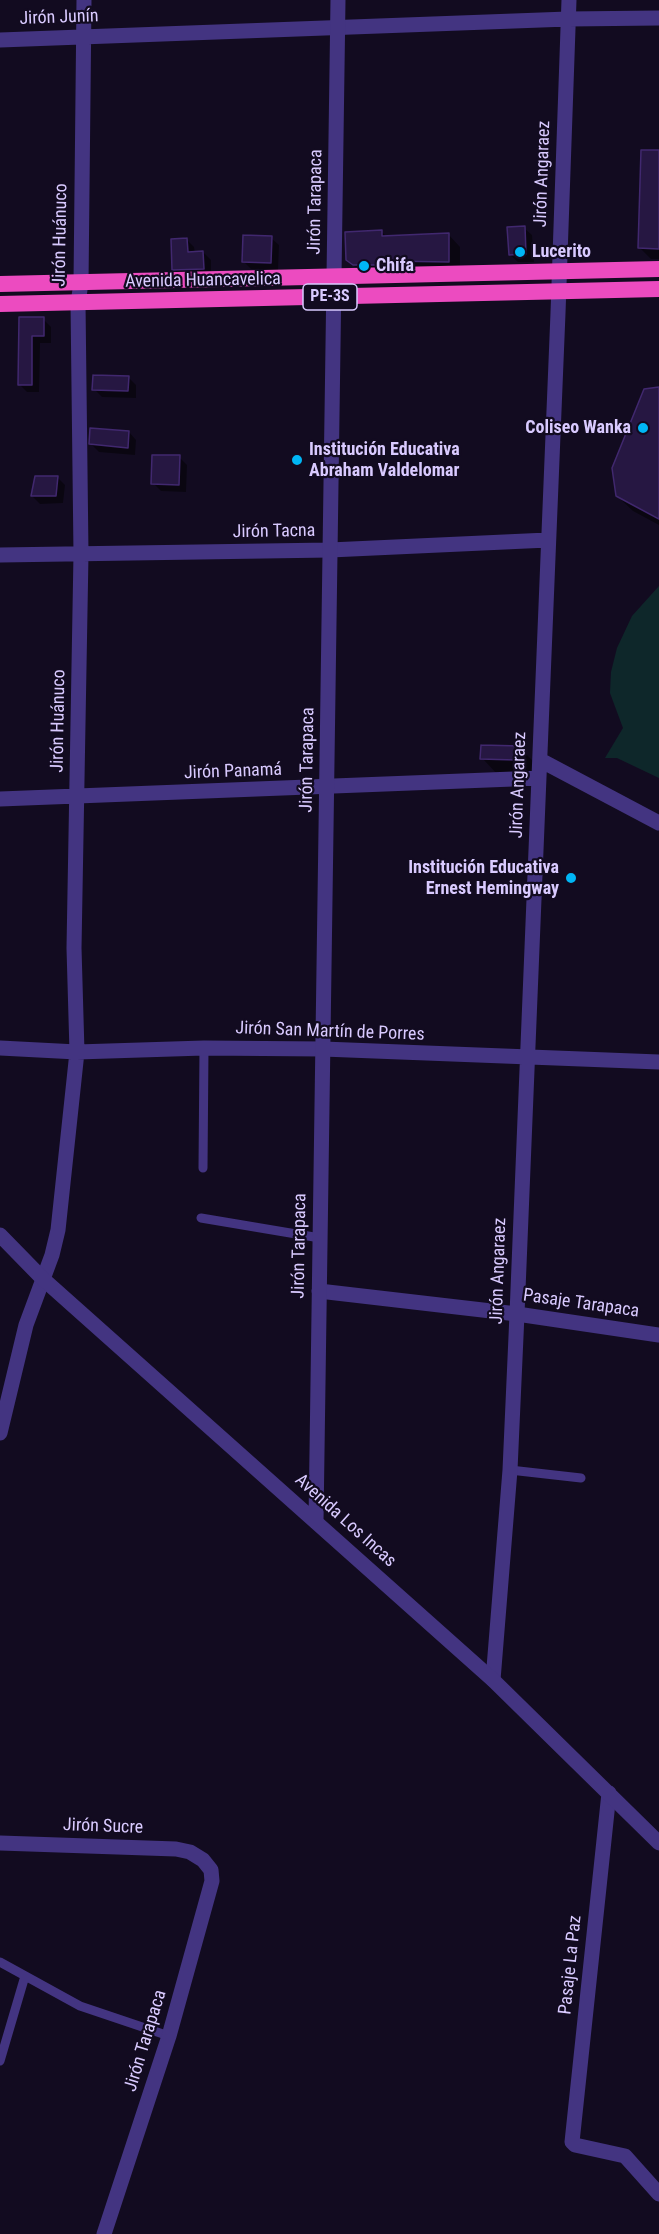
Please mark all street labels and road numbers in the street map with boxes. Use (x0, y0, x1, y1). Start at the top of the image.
street label: Jirón Junín (19, 6, 99, 30)
street label: Jirón Angaraez (530, 120, 556, 228)
street label: Jirón Tarapaca (304, 149, 328, 255)
street label: Jirón Huánuco (49, 183, 73, 287)
street label: Avenida Huancavelica (125, 269, 281, 293)
road number: PE-3S (303, 284, 357, 310)
street label: Jirón Tacna (232, 520, 316, 544)
street label: Jirón Huánuco (47, 669, 71, 773)
street label: Jirón Tarapaca (296, 707, 320, 813)
street label: Jirón Angaraez (506, 731, 532, 839)
street label: Jirón Panamá (184, 759, 282, 785)
street label: Jirón San Martín de Porres (235, 1018, 425, 1046)
street label: Jirón Tarapaca (288, 1193, 312, 1299)
street label: Jirón Angaraez (486, 1217, 512, 1325)
street label: Pasaje Tarapaca (522, 1285, 640, 1323)
street label: Avenida Los Incas (290, 1470, 400, 1572)
street label: Jirón Sucre (63, 1815, 143, 1839)
street label: Pasaje La Paz (555, 1914, 587, 2016)
street label: Jirón Tarapaca (120, 1988, 172, 2094)

